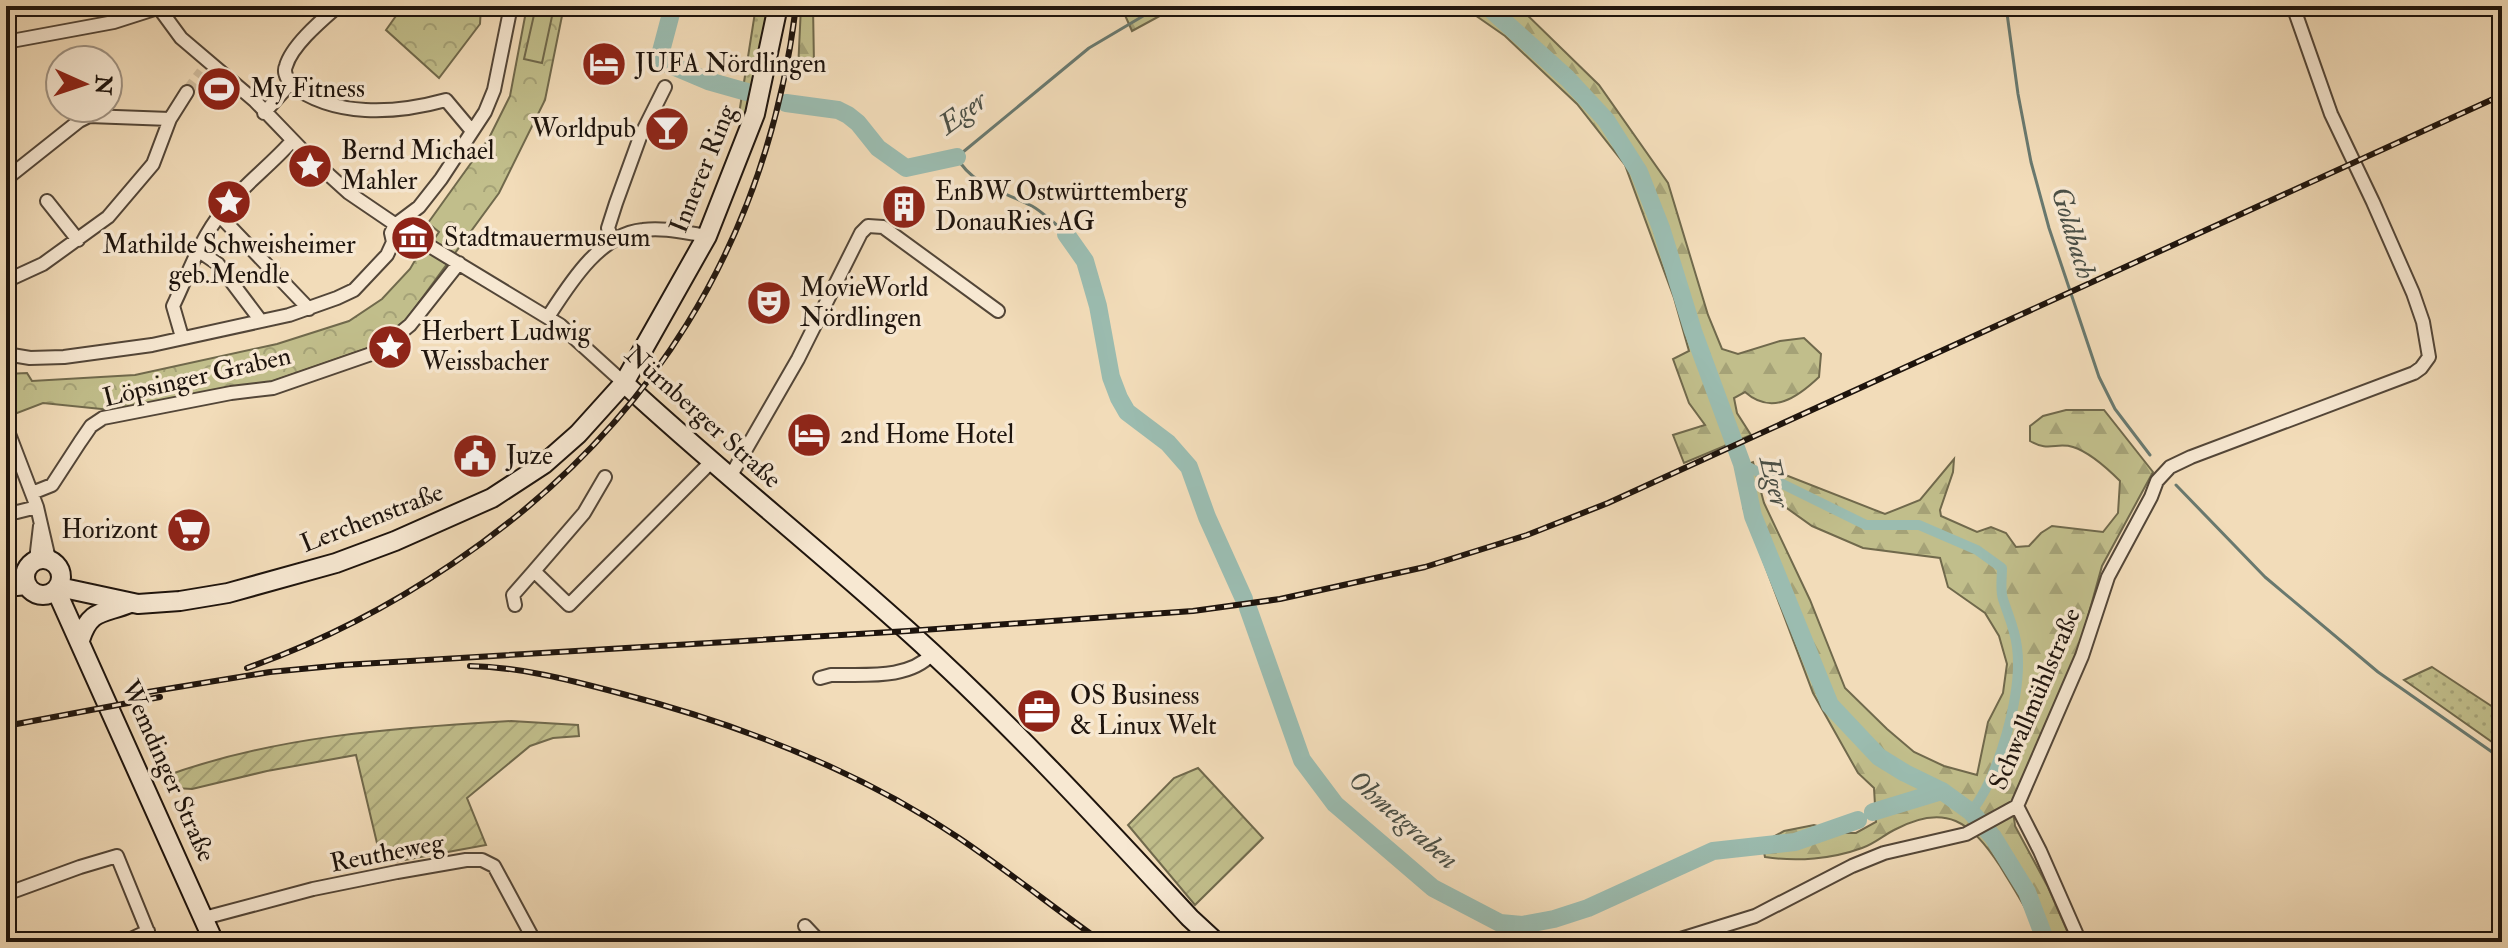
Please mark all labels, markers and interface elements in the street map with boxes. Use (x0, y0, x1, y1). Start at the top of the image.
hotel icon: JUFA Nördlingen (580, 40, 628, 88)
north arrow (44, 44, 124, 124)
place label: JUFA Nördlingen (634, 48, 826, 80)
sports icon: My Fitness (195, 65, 243, 113)
text: N (88, 73, 118, 96)
place label: My Fitness (250, 73, 365, 105)
water label: Eger (930, 83, 995, 144)
street label: Innerer Ring (663, 99, 744, 238)
bar icon: Worldpub (643, 105, 691, 153)
place label: Worldpub (530, 113, 636, 146)
place label: Bernd Michael Mahler (341, 135, 495, 197)
place icon: Bernd Michael Mahler (286, 142, 334, 190)
place label: EnBW Ostwürttemberg DonauRies AG (935, 176, 1188, 238)
place icon: Mathilde Schweisheimer geb.Mendle (205, 178, 253, 226)
building icon: EnBW Ostwürttemberg DonauRies AG (880, 183, 928, 231)
water label: Goldbach (2042, 183, 2104, 283)
museum icon: Stadtmauermuseum (389, 214, 437, 262)
place label: Stadtmauermuseum (444, 222, 650, 254)
place label: Mathilde Schweisheimer geb.Mendle (102, 229, 356, 291)
place label: MovieWorld Nördlingen (800, 272, 929, 334)
theatre icon: MovieWorld Nördlingen (745, 279, 793, 327)
place label: Herbert Ludwig Weissbacher (420, 316, 592, 378)
place icon: Herbert Ludwig Weissbacher (366, 323, 414, 371)
street label: Nürnberger Straße (618, 338, 788, 496)
street label: Löpsinger Graben (100, 340, 294, 415)
hotel icon: 2nd Home Hotel (785, 411, 833, 459)
place label: 2nd Home Hotel (840, 419, 1014, 451)
public building icon: Juze (451, 432, 499, 480)
place label: Juze (505, 440, 553, 472)
water label: Eger (1750, 451, 1798, 513)
street label: Lerchenstraße (296, 476, 448, 560)
supermarket icon: Horizont (165, 506, 213, 554)
place label: Horizont (61, 514, 158, 546)
street label: Schwallmühlstraße (1982, 603, 2088, 795)
street label: Wemdinger Straße (113, 674, 222, 867)
place label: OS Business & Linux Welt (1070, 680, 1217, 742)
office icon: OS Business & Linux Welt (1015, 687, 1063, 735)
water label: Ohmetgraben (1341, 763, 1465, 877)
street label: Reutheweg (327, 826, 448, 880)

